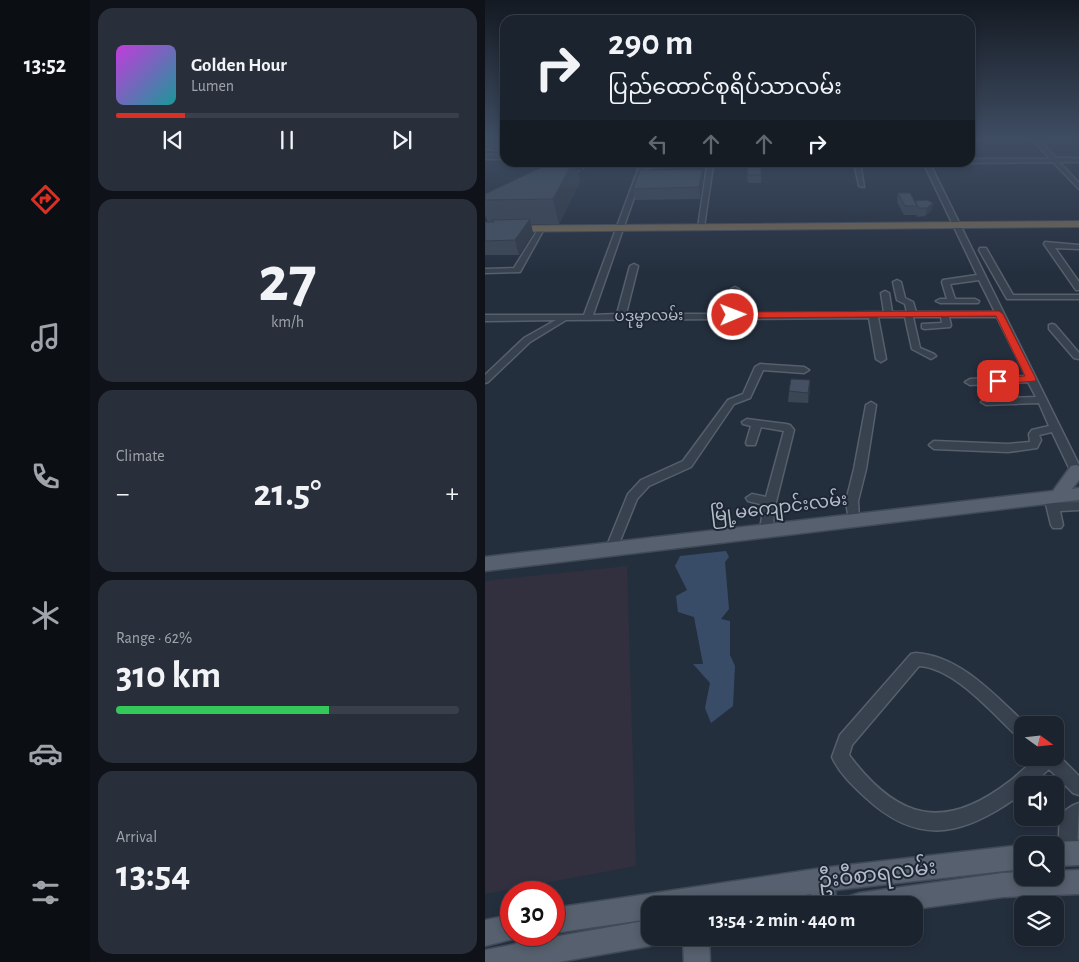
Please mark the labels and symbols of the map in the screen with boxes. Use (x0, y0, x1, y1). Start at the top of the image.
position arrow (706, 288, 758, 340)
street label: ပဒုမ္မာလမ်း (614, 305, 684, 328)
pin (977, 360, 1019, 402)
street label: မြို့မကျောင်းလမ်း (709, 485, 849, 530)
north arrow (1014, 716, 1064, 766)
street label: ဦးဝီစာရလမ်း (816, 850, 938, 898)
speed limit sign: 30 (500, 881, 565, 946)

